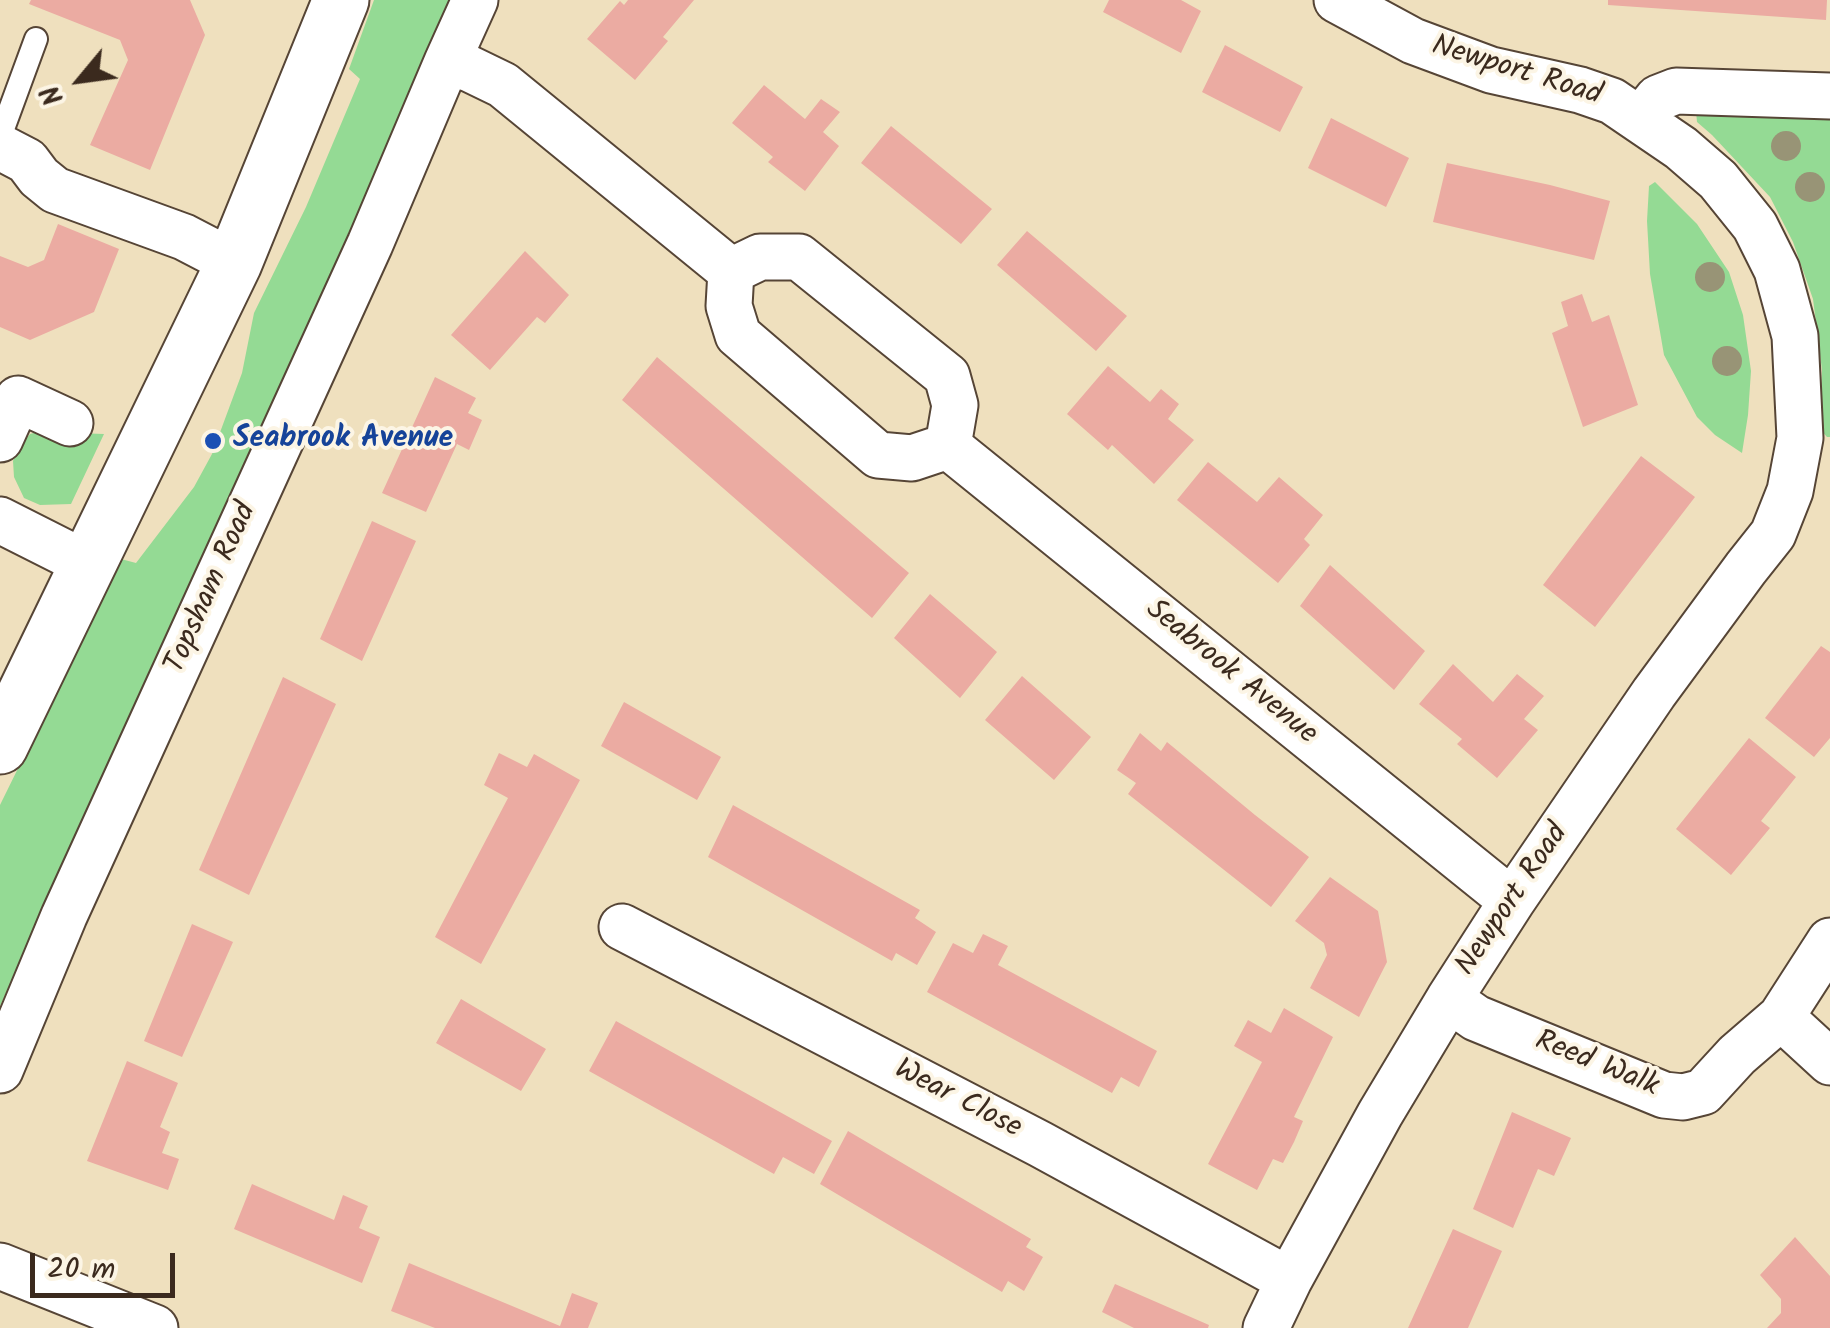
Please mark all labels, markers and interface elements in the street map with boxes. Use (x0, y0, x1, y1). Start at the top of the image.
north arrow (30, 30, 130, 130)
street label: Newport Road (1427, 30, 1605, 116)
text: N (29, 76, 77, 113)
place label: Seabrook Avenue (233, 423, 453, 459)
marker: Seabrook Avenue (202, 430, 224, 452)
street label: Topsham Road (159, 498, 267, 680)
street label: Seabrook Avenue (1137, 594, 1323, 754)
street label: Newport Road (1450, 818, 1578, 984)
street label: Reed Walk (1529, 1025, 1663, 1107)
street label: Wear Close (887, 1054, 1027, 1148)
scale bar (35, 1233, 180, 1295)
text: 20 m (47, 1246, 115, 1294)

